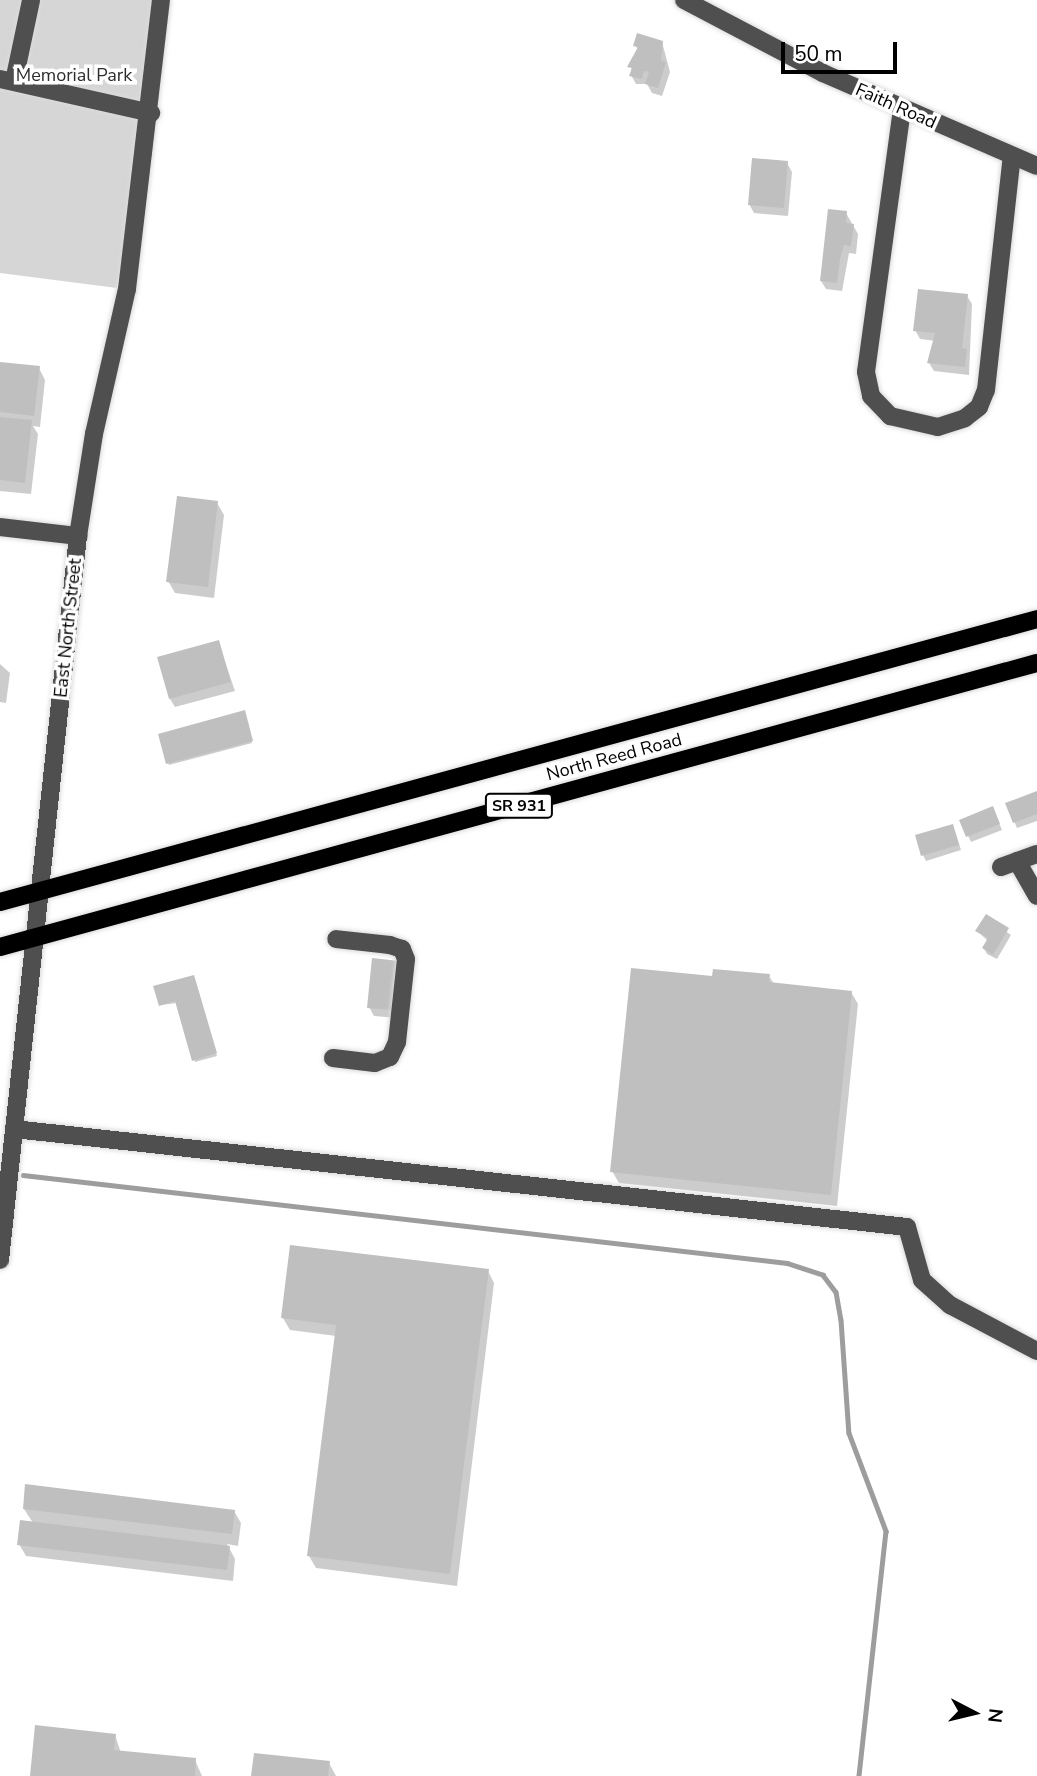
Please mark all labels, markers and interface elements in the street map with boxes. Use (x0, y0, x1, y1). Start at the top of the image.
scale bar (785, 28, 900, 72)
text: 50 m (794, 40, 843, 68)
park label: Memorial Park (16, 64, 132, 86)
street label: Faith Road (852, 79, 940, 133)
street label: East North Street (50, 557, 86, 699)
street label: North Reed Road (544, 729, 684, 785)
road number: SR 931 (484, 793, 554, 818)
north arrow (939, 1678, 1009, 1748)
text: N (981, 1707, 1009, 1724)

